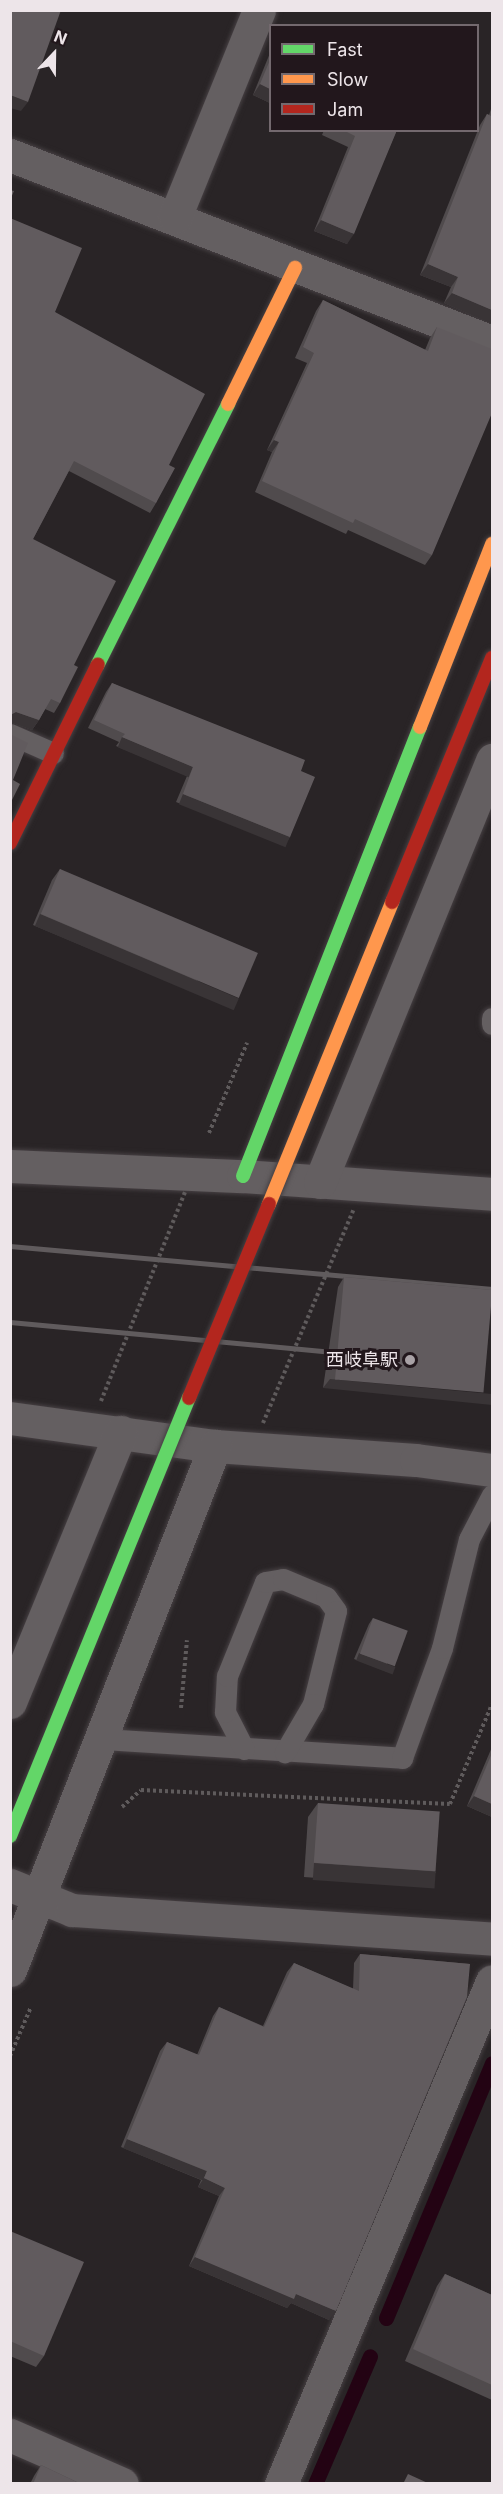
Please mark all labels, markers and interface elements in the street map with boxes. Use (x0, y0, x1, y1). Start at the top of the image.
north arrow (24, 24, 84, 84)
legend (269, 24, 479, 132)
text: N (51, 26, 70, 49)
text: Fast (327, 39, 363, 60)
text: Slow (327, 69, 368, 90)
text: Jam (327, 99, 363, 120)
place label: 西岐阜駅 (326, 1349, 398, 1371)
marker: 西岐阜駅 (403, 1353, 417, 1367)

